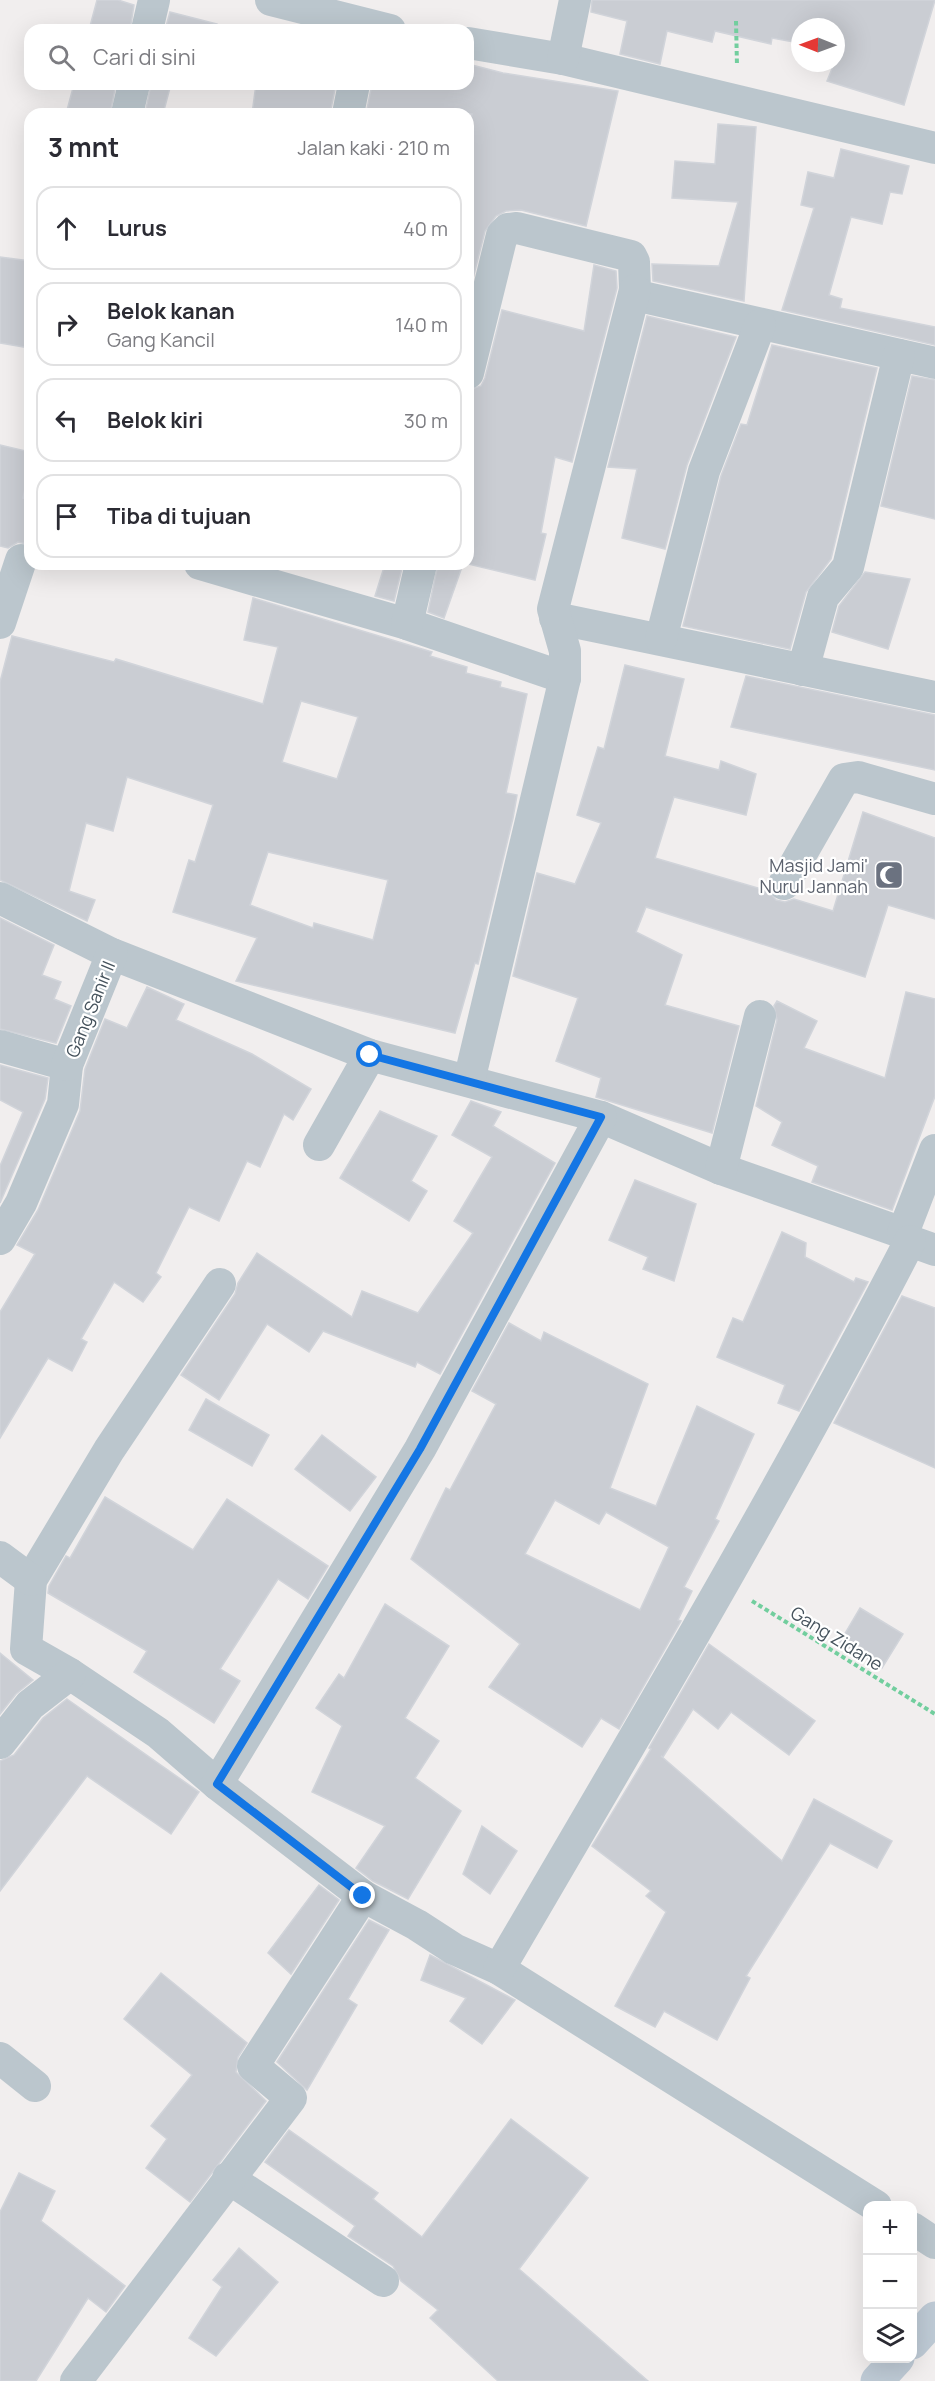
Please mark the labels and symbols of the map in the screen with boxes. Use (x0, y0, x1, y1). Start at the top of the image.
north arrow (791, 18, 845, 72)
place label: Masjid Jami' Nurul Jannah (760, 853, 868, 898)
mosque icon: Masjid Jami' Nurul Jannah (873, 859, 905, 891)
street label: Gang Sanir II (60, 957, 120, 1061)
route start (356, 1041, 382, 1067)
street label: Gang Zidane (786, 1600, 888, 1676)
route end (349, 1882, 375, 1908)

